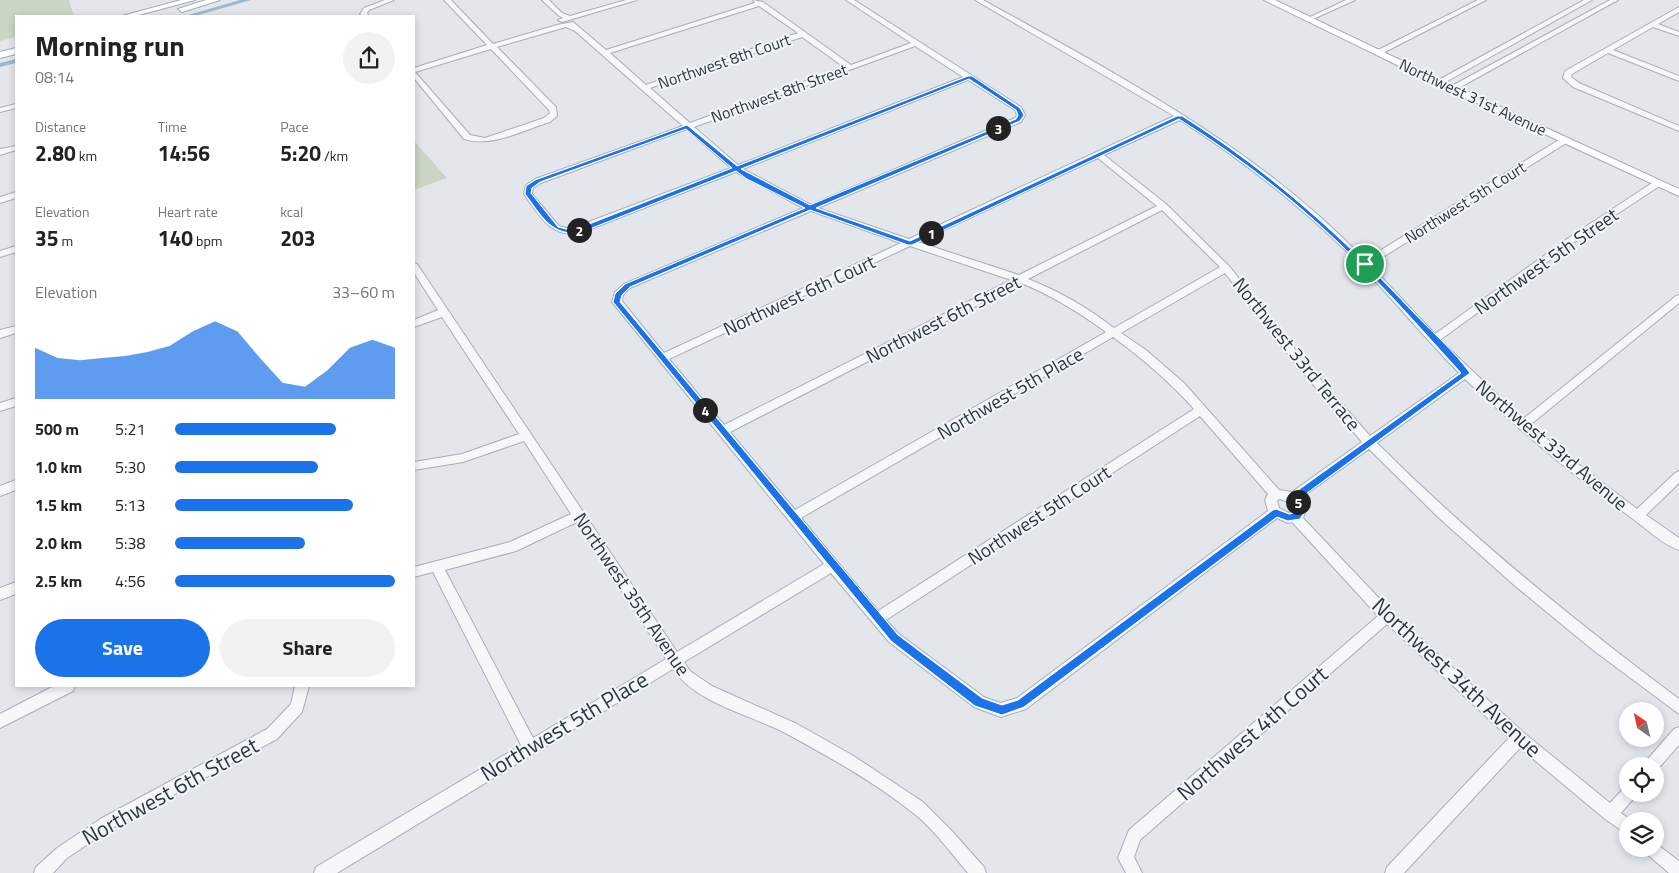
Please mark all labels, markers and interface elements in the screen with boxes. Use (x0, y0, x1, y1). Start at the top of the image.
text: Morning run (35, 24, 185, 67)
street label: Northwest 8th Court (654, 27, 794, 95)
button: share (343, 32, 395, 84)
street label: Northwest 31st Avenue (1395, 52, 1551, 142)
street label: Northwest 8th Street (707, 57, 851, 129)
text: 08:14 (35, 65, 74, 89)
text: Distance (35, 116, 86, 137)
text: Time (158, 116, 187, 137)
text: Pace (280, 116, 309, 137)
pin: 3 (986, 116, 1010, 140)
text: 3 (995, 118, 1002, 139)
text: 2.80 (35, 137, 76, 169)
text: 14:56 (158, 137, 210, 169)
text: 5:20 (280, 137, 321, 169)
text: km (76, 145, 97, 166)
text: /km (321, 145, 348, 166)
street label: Northwest 5th Court (1400, 155, 1531, 249)
street label: Northwest 5th Street (1468, 200, 1624, 321)
text: Elevation (35, 201, 89, 222)
text: Heart rate (158, 201, 218, 222)
text: kcal (280, 201, 303, 222)
pin: 2 (566, 218, 592, 242)
text: 2 (576, 220, 583, 241)
pin: 1 (918, 220, 944, 246)
text: 35 (35, 222, 59, 254)
text: 140 (158, 222, 193, 254)
text: 203 (280, 222, 316, 254)
text: 1 (928, 223, 935, 244)
text: m (59, 230, 73, 251)
text: bpm (193, 230, 222, 251)
pin (1344, 243, 1386, 285)
street label: Northwest 6th Court (718, 246, 880, 343)
icon: arrive (1351, 250, 1379, 278)
street label: Northwest 6th Street (860, 267, 1026, 370)
street label: Northwest 33rd Terrace (1226, 271, 1368, 437)
text: Elevation (35, 280, 97, 304)
text: 33–60 m (332, 280, 395, 304)
street label: Northwest 5th Place (931, 339, 1088, 446)
street label: Northwest 33rd Avenue (1470, 372, 1635, 517)
pin: 4 (692, 398, 718, 422)
text: 4 (702, 400, 709, 421)
text: 500 m (35, 417, 79, 441)
text: 5:21 (115, 417, 145, 441)
text: 1.0 km (35, 455, 82, 479)
text: 5:30 (115, 455, 145, 479)
street label: Northwest 5th Court (962, 457, 1116, 572)
pin: 5 (1286, 490, 1310, 514)
text: 5 (1295, 492, 1302, 513)
text: 1.5 km (35, 493, 82, 517)
text: 5:13 (115, 493, 145, 517)
street label: Northwest 35th Avenue (567, 506, 698, 681)
text: 2.0 km (35, 531, 82, 555)
text: 5:38 (115, 531, 145, 555)
text: 2.5 km (35, 569, 82, 593)
text: 4:56 (115, 569, 145, 593)
street label: Northwest 34th Avenue (1364, 589, 1550, 765)
button: Save (35, 619, 210, 677)
button: Share (220, 619, 395, 677)
street label: Northwest 4th Court (1169, 657, 1335, 809)
street label: Northwest 5th Place (474, 662, 654, 790)
north arrow (1619, 702, 1664, 748)
map controls (1619, 702, 1664, 857)
street label: Northwest 6th Street (75, 728, 265, 854)
button: locate (1619, 757, 1664, 802)
button: layers (1619, 812, 1664, 857)

